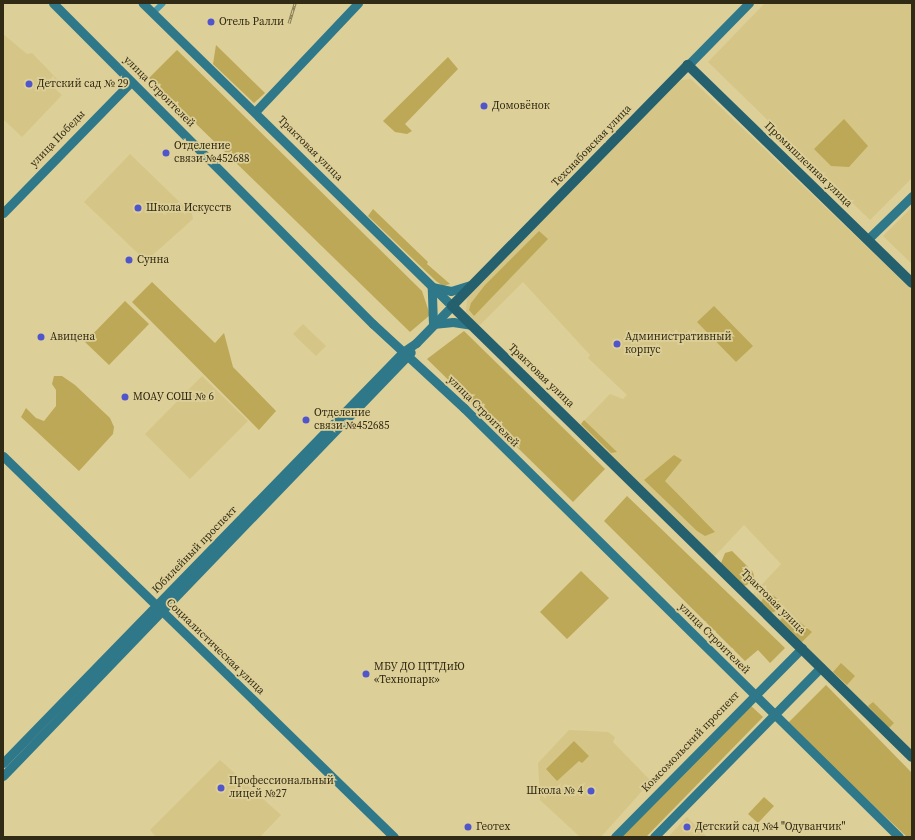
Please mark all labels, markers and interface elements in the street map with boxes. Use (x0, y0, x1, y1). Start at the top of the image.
place label: Отель Ралли (219, 15, 284, 29)
marker: Отель Ралли (206, 17, 216, 27)
street label: улица Строителей (121, 54, 197, 130)
place label: Детский сад № 29 (37, 77, 129, 91)
marker: Детский сад № 29 (24, 79, 34, 89)
place label: Домовёнок (492, 99, 550, 113)
marker: Домовёнок (479, 101, 489, 111)
street label: Техснабовская улица (549, 102, 635, 190)
street label: улица Победы (28, 108, 88, 170)
street label: Трактовая улица (275, 114, 345, 184)
street label: Промышленная улица (761, 120, 855, 210)
place label: Отделение связи №452688 (174, 140, 249, 166)
marker: Отделение связи №452688 (161, 148, 171, 158)
place label: Школа Искусств (146, 201, 231, 215)
marker: Школа Искусств (133, 203, 143, 213)
place label: Сунна (137, 253, 169, 267)
marker: Сунна (124, 255, 134, 265)
place label: Авицена (50, 330, 95, 344)
marker: Авицена (35, 331, 47, 343)
place label: Административный корпус (625, 331, 732, 357)
marker: Административный корпус (612, 339, 622, 349)
street label: Трактовая улица (505, 341, 577, 411)
street label: улица Строителей (445, 374, 521, 450)
place label: МОАУ СОШ № 6 (133, 390, 214, 404)
marker: МОАУ СОШ № 6 (120, 392, 130, 402)
place label: Отделение связи №452685 (314, 407, 389, 433)
marker: Отделение связи №452685 (301, 415, 311, 425)
street label: Юбилейный проспект (150, 504, 240, 596)
street label: Трактовая улица (738, 567, 808, 637)
street label: Социалистическая улица (163, 596, 267, 698)
street label: улица Строителей (676, 601, 752, 677)
place label: МБУ ДО ЦТТДиЮ «Технопарк» (374, 661, 465, 687)
marker: МБУ ДО ЦТТДиЮ «Технопарк» (361, 669, 371, 679)
street label: Комсомольский проспект (639, 689, 743, 795)
place label: Профессиональный лицей №27 (229, 775, 334, 801)
marker: Профессиональный лицей №27 (216, 783, 226, 793)
place label: Школа № 4 (526, 784, 583, 798)
marker: Школа № 4 (586, 786, 596, 796)
place label: Геотех (476, 820, 510, 834)
place label: Детский сад №4 "Одуванчик" (695, 820, 845, 834)
marker: Геотех (463, 822, 473, 832)
marker: Детский сад №4 "Одуванчик" (682, 822, 692, 832)

